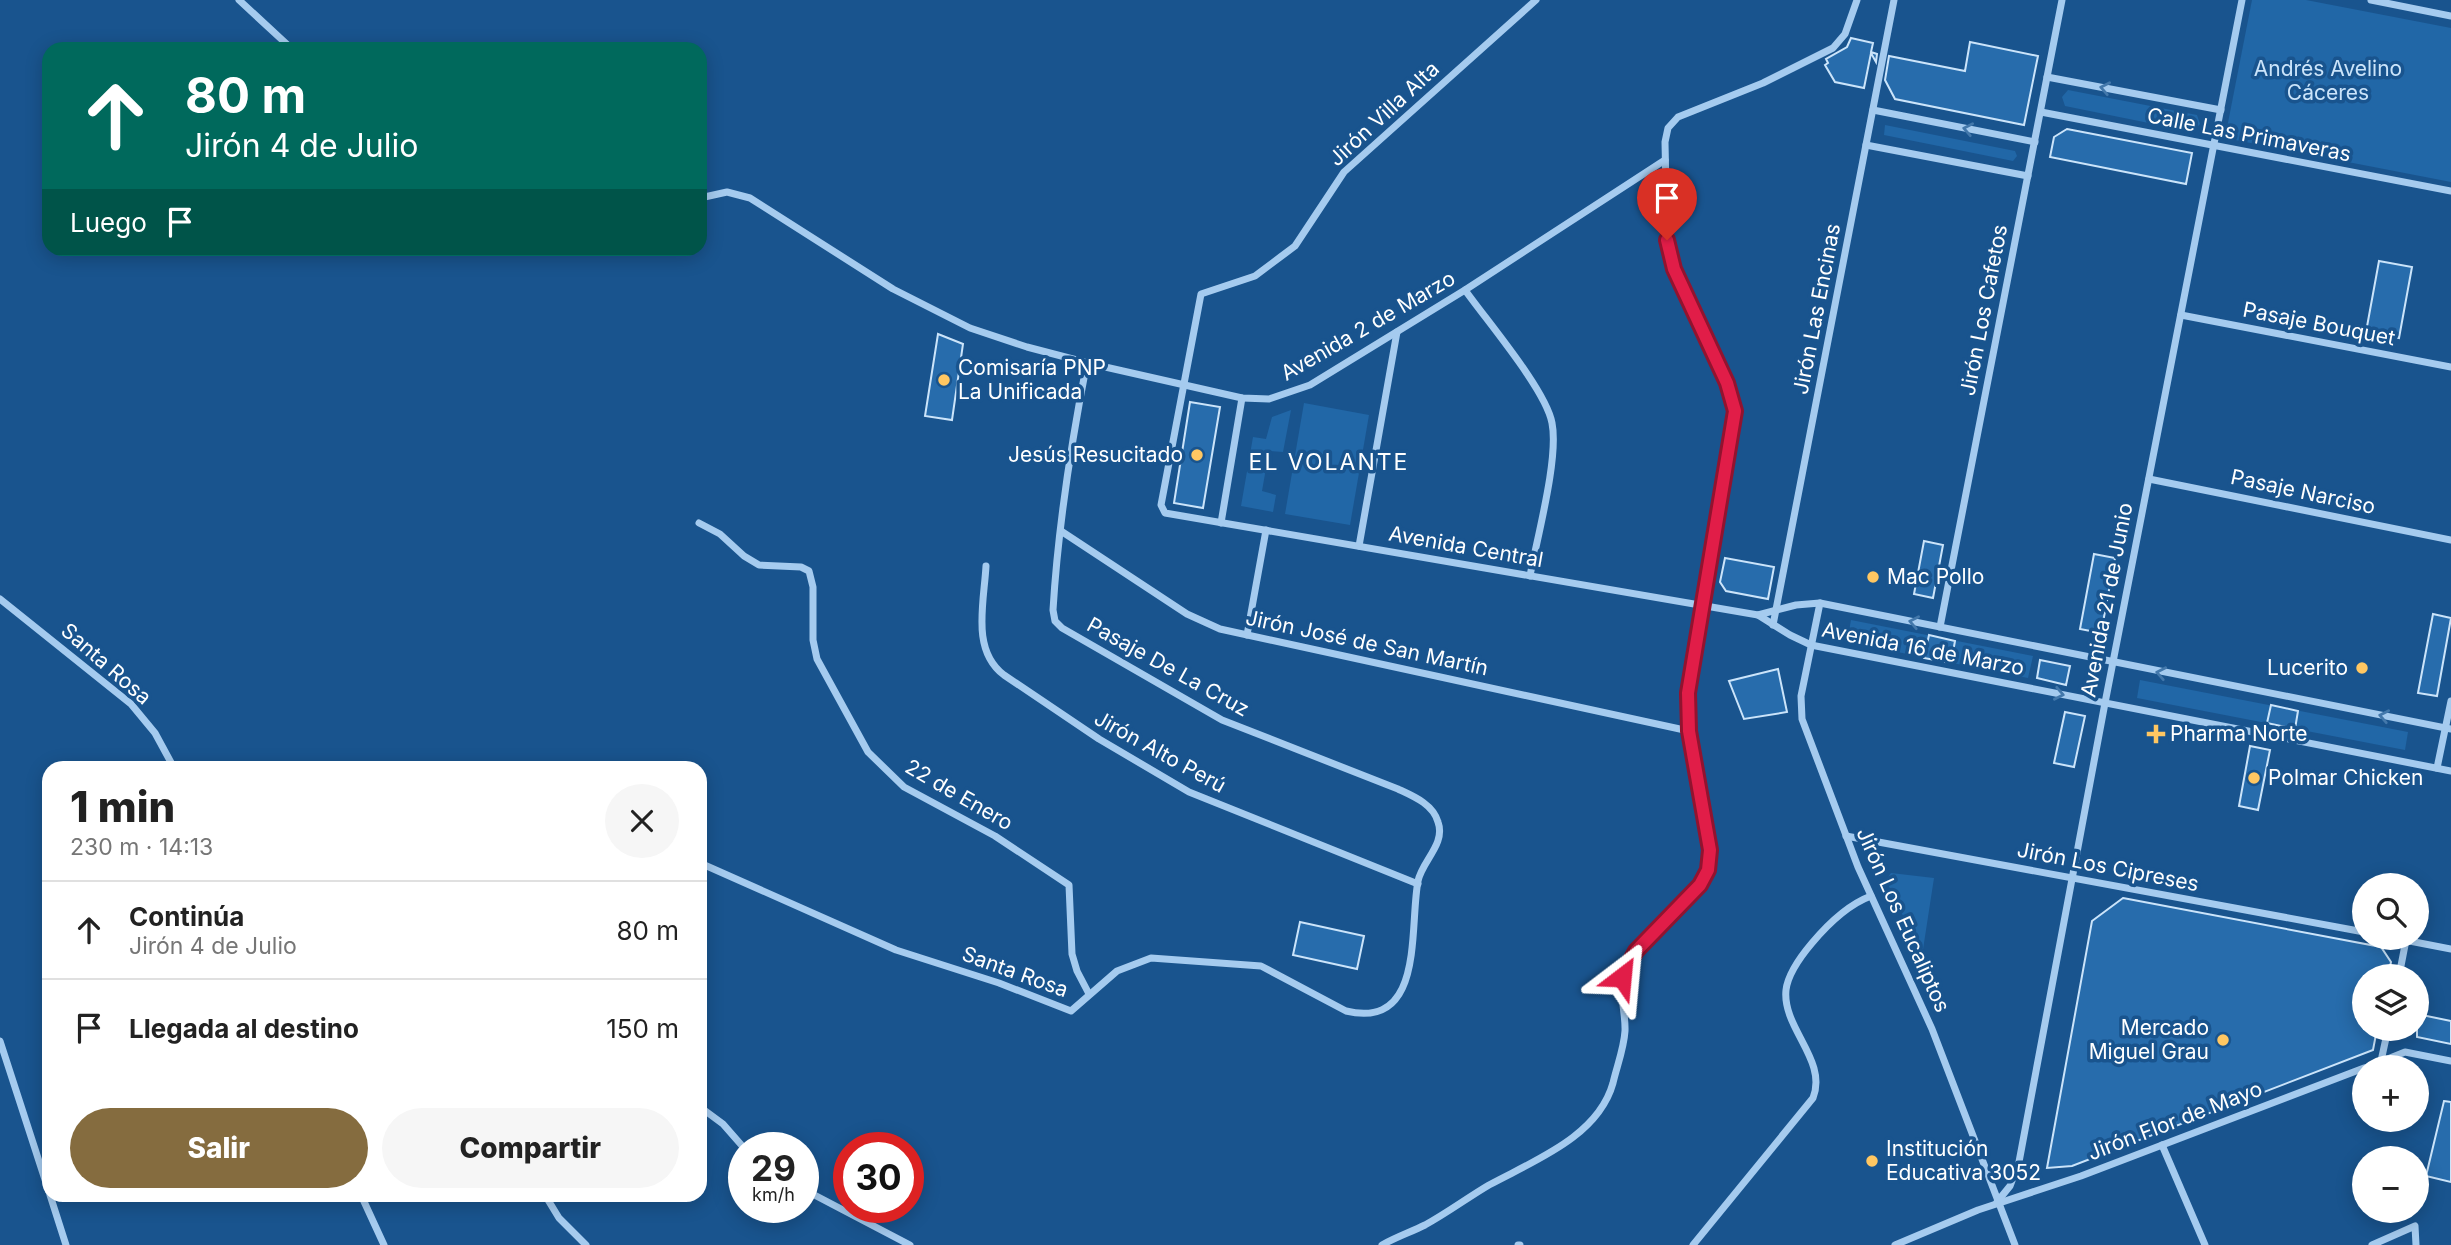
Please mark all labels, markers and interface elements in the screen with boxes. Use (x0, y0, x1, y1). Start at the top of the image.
street label: Jirón Villa Alta (1323, 56, 1444, 171)
park label: Andrés Avelino Cáceres (2254, 56, 2402, 105)
text: 80 m (185, 66, 306, 125)
icon: ahead (70, 70, 161, 161)
one-way arrow (2099, 81, 2111, 96)
street label: Calle Las Primaveras (2145, 102, 2353, 167)
one-way arrow (1962, 122, 1974, 137)
text: Jirón 4 de Julio (185, 126, 418, 165)
pin (1637, 168, 1697, 240)
icon: arrive (1648, 179, 1686, 217)
icon: arrive (161, 203, 199, 241)
text: Luego (70, 207, 147, 238)
street label: Jirón Las Encinas (1788, 221, 1845, 396)
street label: Jirón Los Cafetos (1955, 222, 2012, 398)
street label: Avenida 2 de Marzo (1276, 265, 1459, 386)
street label: Pasaje Bouquet (2241, 297, 2397, 351)
place label: Comisaría PNP La Unificada (958, 355, 1106, 404)
marker: Comisaría PNP La Unificada (936, 372, 952, 388)
place label: Jesús Resucitado (1008, 442, 1183, 467)
marker: Jesús Resucitado (1189, 447, 1205, 463)
district label: EL VOLANTE (1249, 448, 1409, 476)
street label: Pasaje Narciso (2228, 464, 2378, 519)
street label: Avenida 21 de Junio (2075, 501, 2138, 699)
street label: Avenida Central (1387, 521, 1545, 572)
place label: Mac Pollo (1887, 564, 1984, 589)
marker: Mac Pollo (1865, 569, 1881, 585)
street label: Jirón José de San Martín (1244, 605, 1491, 680)
street label: Pasaje De La Cruz (1083, 612, 1254, 721)
one-way arrow (1908, 616, 1920, 631)
street label: Avenida 16 de Marzo (1820, 617, 2026, 680)
street label: Santa Rosa (56, 618, 156, 709)
place label: Lucerito (2267, 655, 2348, 680)
marker: Lucerito (2354, 660, 2370, 676)
one-way arrow (2155, 666, 2167, 681)
one-way arrow (2053, 685, 2065, 700)
street label: Jirón Alto Perú (1090, 705, 1230, 798)
one-way arrow (2378, 710, 2390, 725)
place label: Pharma Norte (2170, 721, 2308, 746)
marker: Pharma Norte (2148, 726, 2164, 742)
street label: 22 de Enero (901, 754, 1017, 835)
place label: Polmar Chicken (2268, 765, 2424, 790)
marker: Polmar Chicken (2246, 770, 2262, 786)
text: 1 min (70, 781, 175, 832)
button: close (605, 784, 679, 858)
street label: Jirón Los Eucaliptos (1851, 824, 1955, 1016)
text: 230 m · 14:13 (70, 833, 213, 861)
street label: Jirón Los Cipreses (2015, 837, 2201, 896)
map controls (2352, 873, 2429, 1223)
button: search (2352, 873, 2429, 950)
text: Continúa (129, 901, 244, 932)
icon: ahead (70, 911, 108, 949)
text: 80 m (616, 915, 679, 946)
text: Jirón 4 de Julio (129, 932, 297, 960)
position arrow (1585, 940, 1659, 1014)
street label: Santa Rosa (959, 941, 1072, 1002)
button: layers (2352, 964, 2429, 1041)
icon: arrive (70, 1009, 108, 1047)
text: Llegada al destino (129, 1013, 359, 1044)
text: 150 m (606, 1013, 679, 1044)
place label: Mercado Miguel Grau (2089, 1015, 2209, 1064)
marker: Mercado Miguel Grau (2215, 1032, 2231, 1048)
button: + (2352, 1055, 2429, 1132)
street label: Jirón Flor de Mayo (2084, 1076, 2266, 1165)
button: Salir (70, 1108, 368, 1188)
button: Compartir (382, 1108, 679, 1188)
speed limit sign: 30 (833, 1132, 924, 1223)
place label: Institución Educativa 3052 (1886, 1136, 2041, 1185)
button: − (2352, 1146, 2429, 1223)
text: 29 (751, 1147, 796, 1189)
marker: Institución Educativa 3052 (1864, 1153, 1880, 1169)
text: km/h (752, 1184, 795, 1205)

